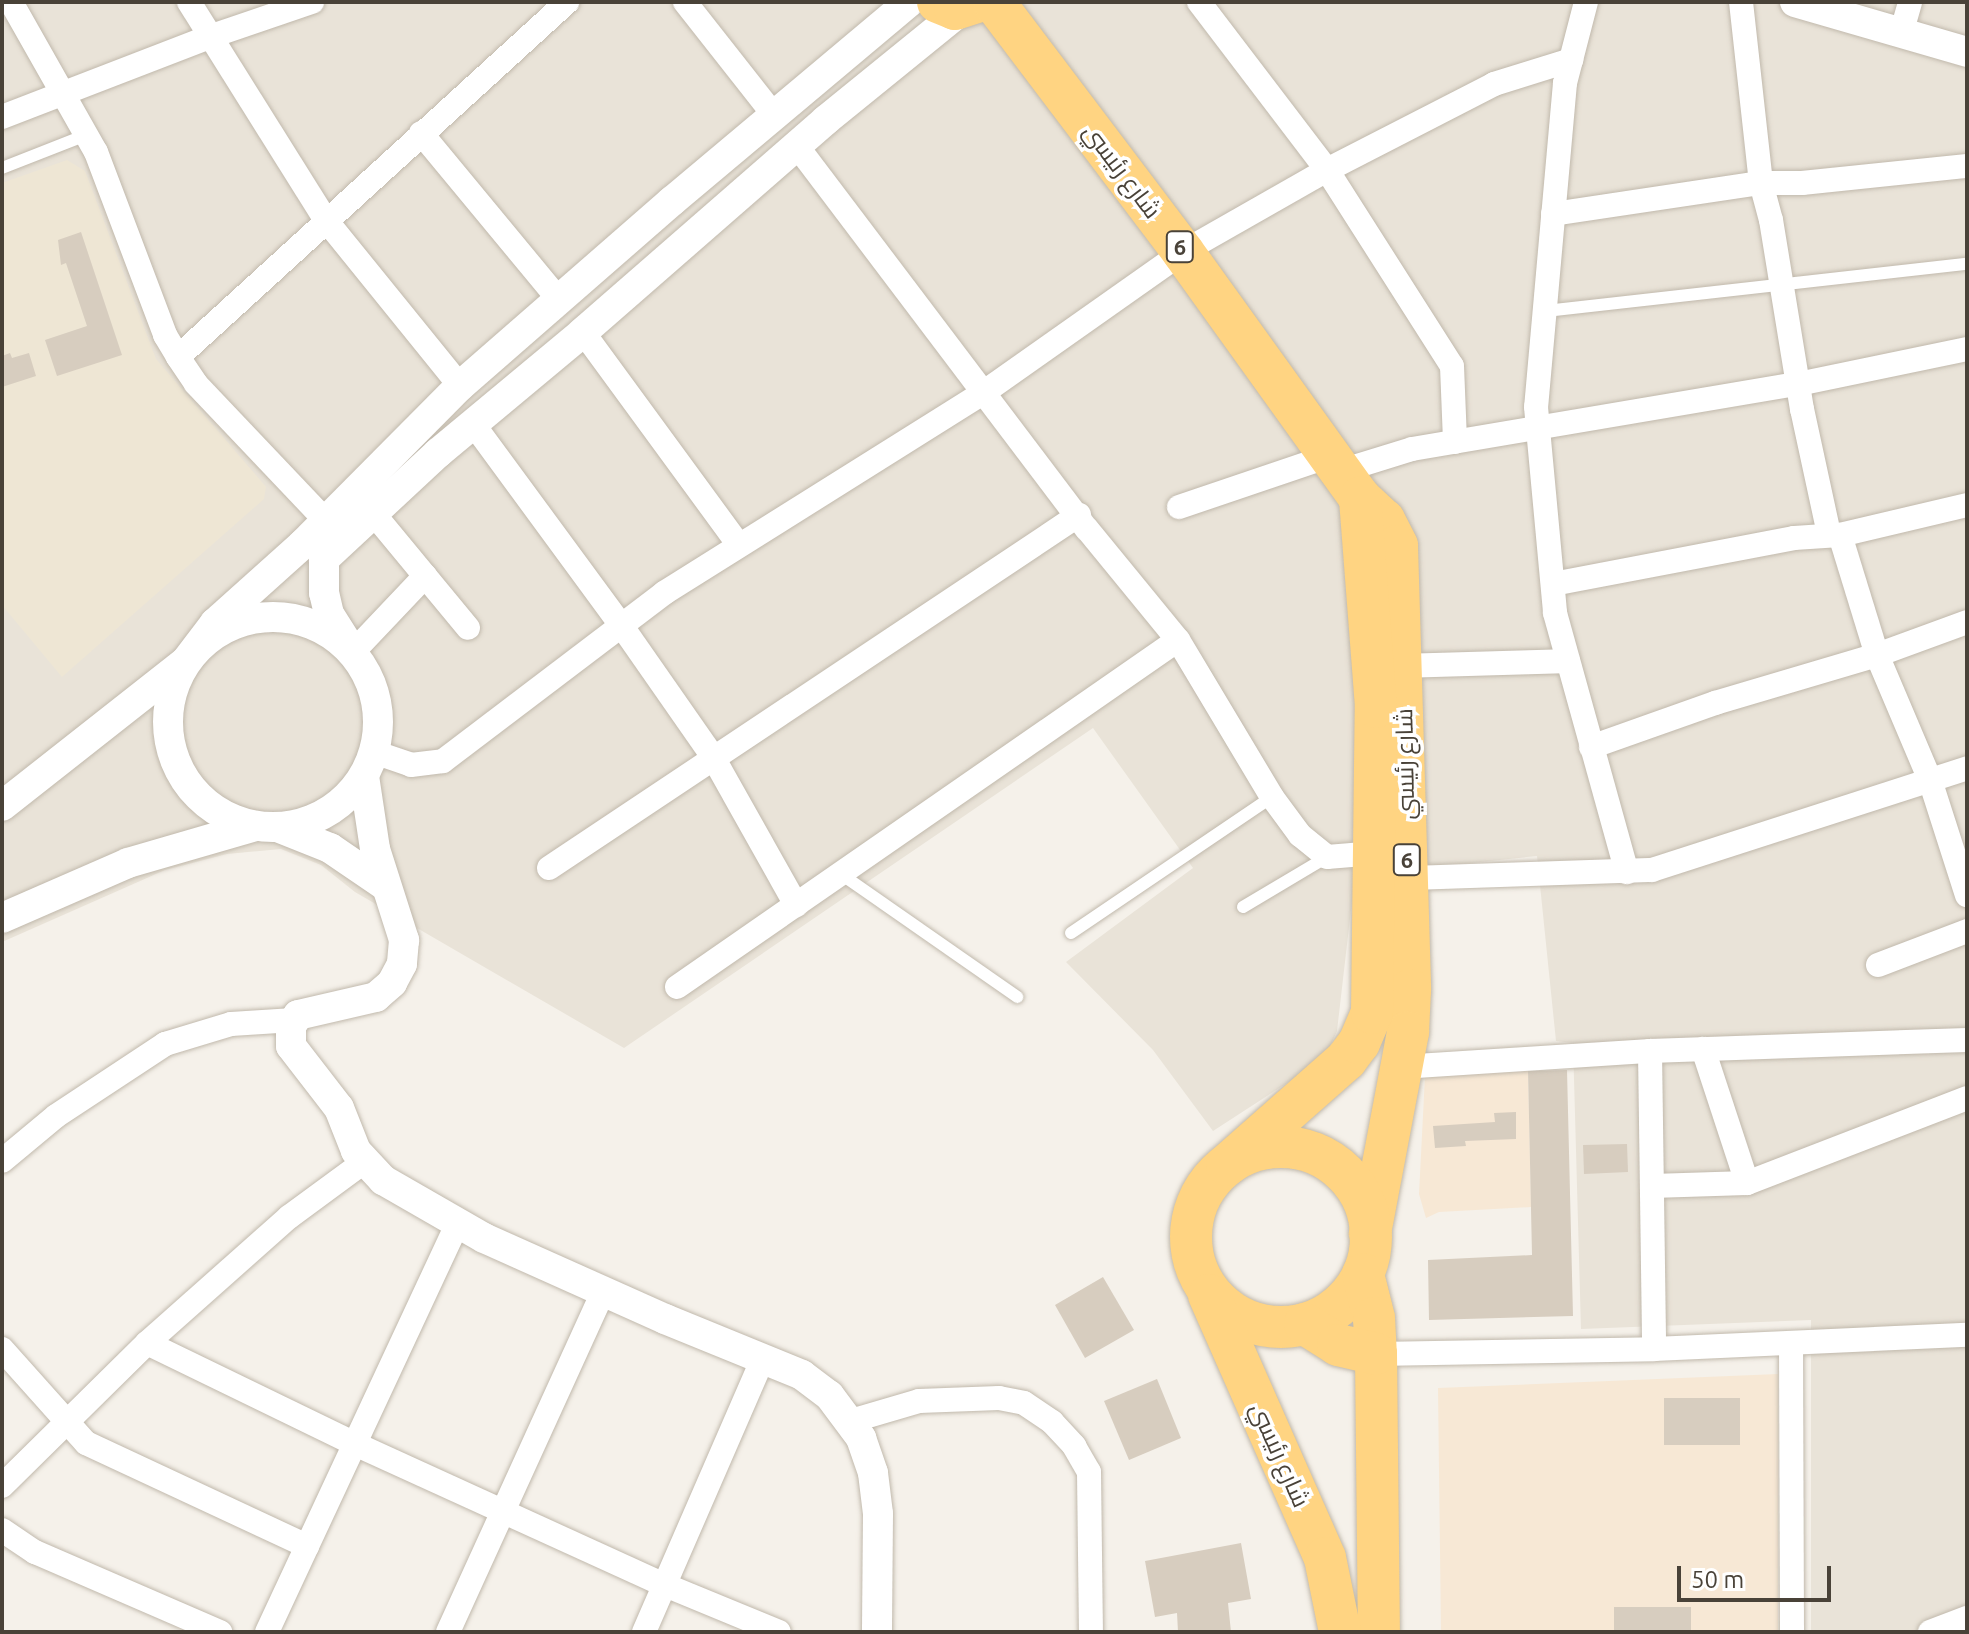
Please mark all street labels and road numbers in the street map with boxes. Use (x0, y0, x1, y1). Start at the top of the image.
street label: شارع رئيسي (1077, 118, 1167, 224)
road number: 6 (1164, 229, 1196, 265)
street label: شارع رئيسي (1390, 708, 1420, 820)
road number: 6 (1391, 842, 1423, 878)
street label: شارع رئيسي (1244, 1398, 1316, 1512)

